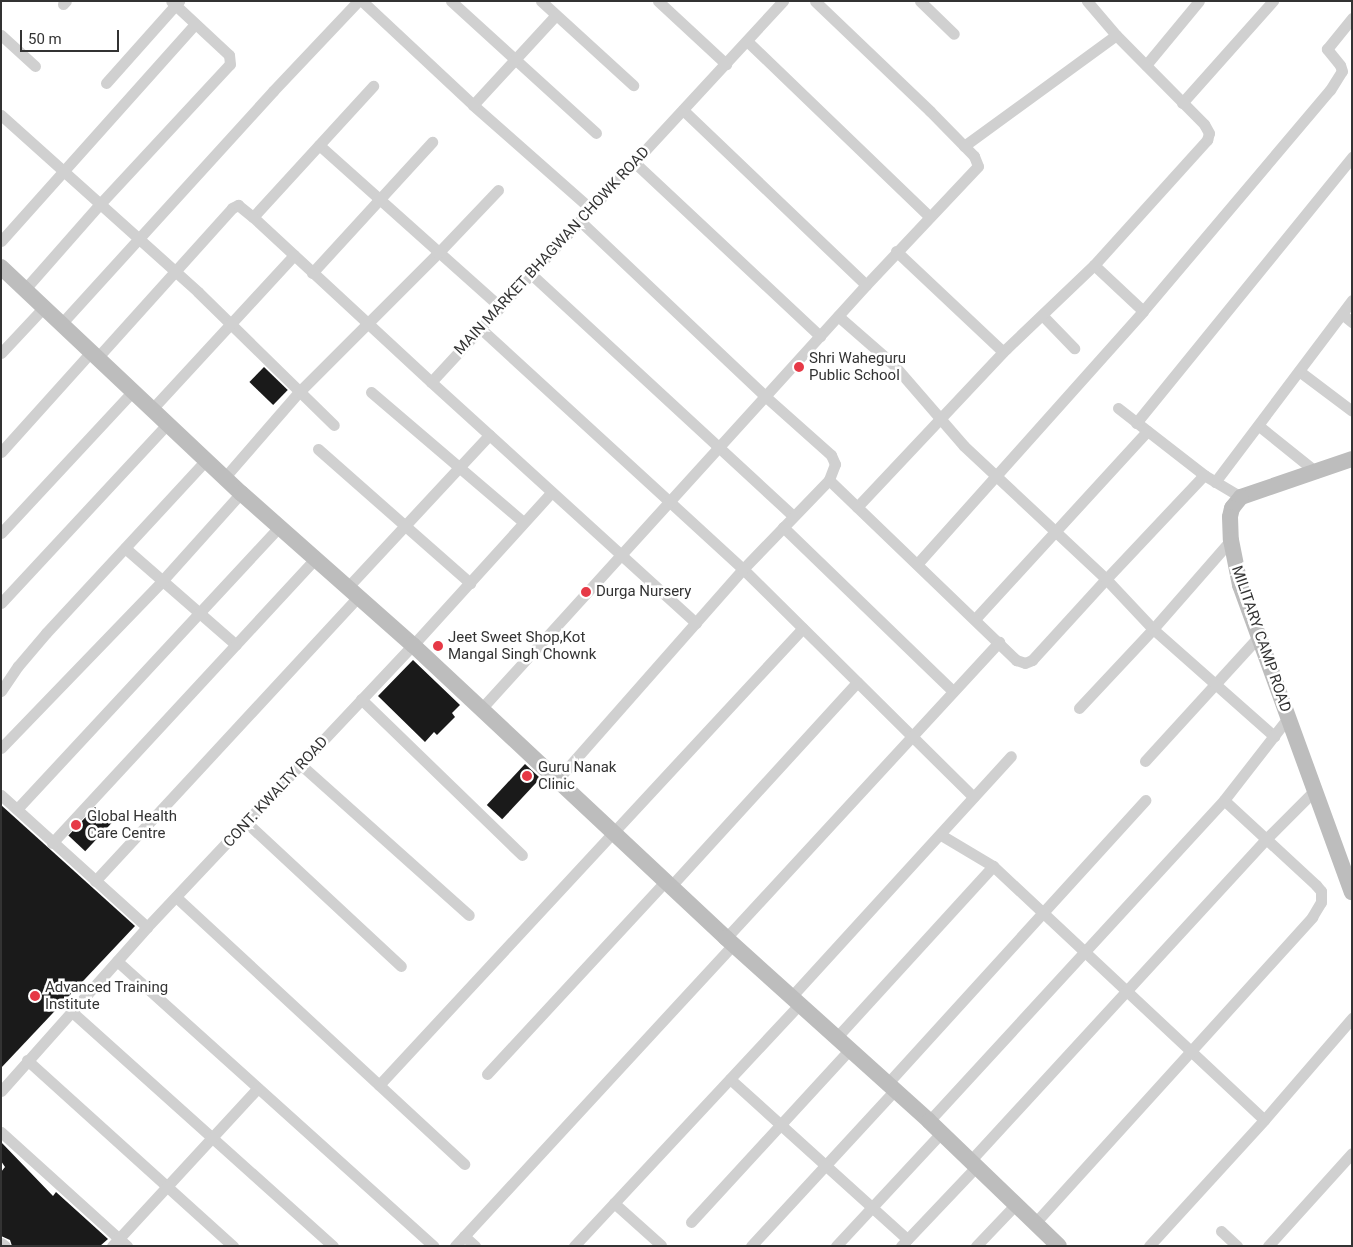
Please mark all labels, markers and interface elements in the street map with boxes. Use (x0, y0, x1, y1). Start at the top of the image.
scale bar (22, 20, 121, 52)
text: 50 m (28, 30, 62, 48)
street label: MAIN MARKET BHAGWAN CHOWK ROAD (451, 143, 653, 359)
place label: Shri Waheguru Public School (809, 349, 906, 384)
marker: Shri Waheguru Public School (793, 361, 805, 373)
street label: MILITARY CAMP ROAD (1227, 563, 1295, 715)
place label: Durga Nursery (596, 583, 691, 601)
marker: Durga Nursery (580, 586, 592, 598)
place label: Jeet Sweet Shop,Kot Mangal Singh Chownk (448, 628, 596, 663)
marker: Jeet Sweet Shop,Kot Mangal Singh Chownk (432, 640, 444, 652)
street label: CONT. KWALTY ROAD (220, 733, 332, 851)
place label: Guru Nanak Clinic (538, 758, 616, 793)
marker: Guru Nanak Clinic (520, 769, 534, 783)
place label: Global Health Care Centre (87, 807, 177, 842)
marker: Global Health Care Centre (69, 818, 83, 832)
place label: Advanced Training Institute (45, 978, 168, 1013)
marker: Advanced Training Institute (29, 990, 41, 1002)

